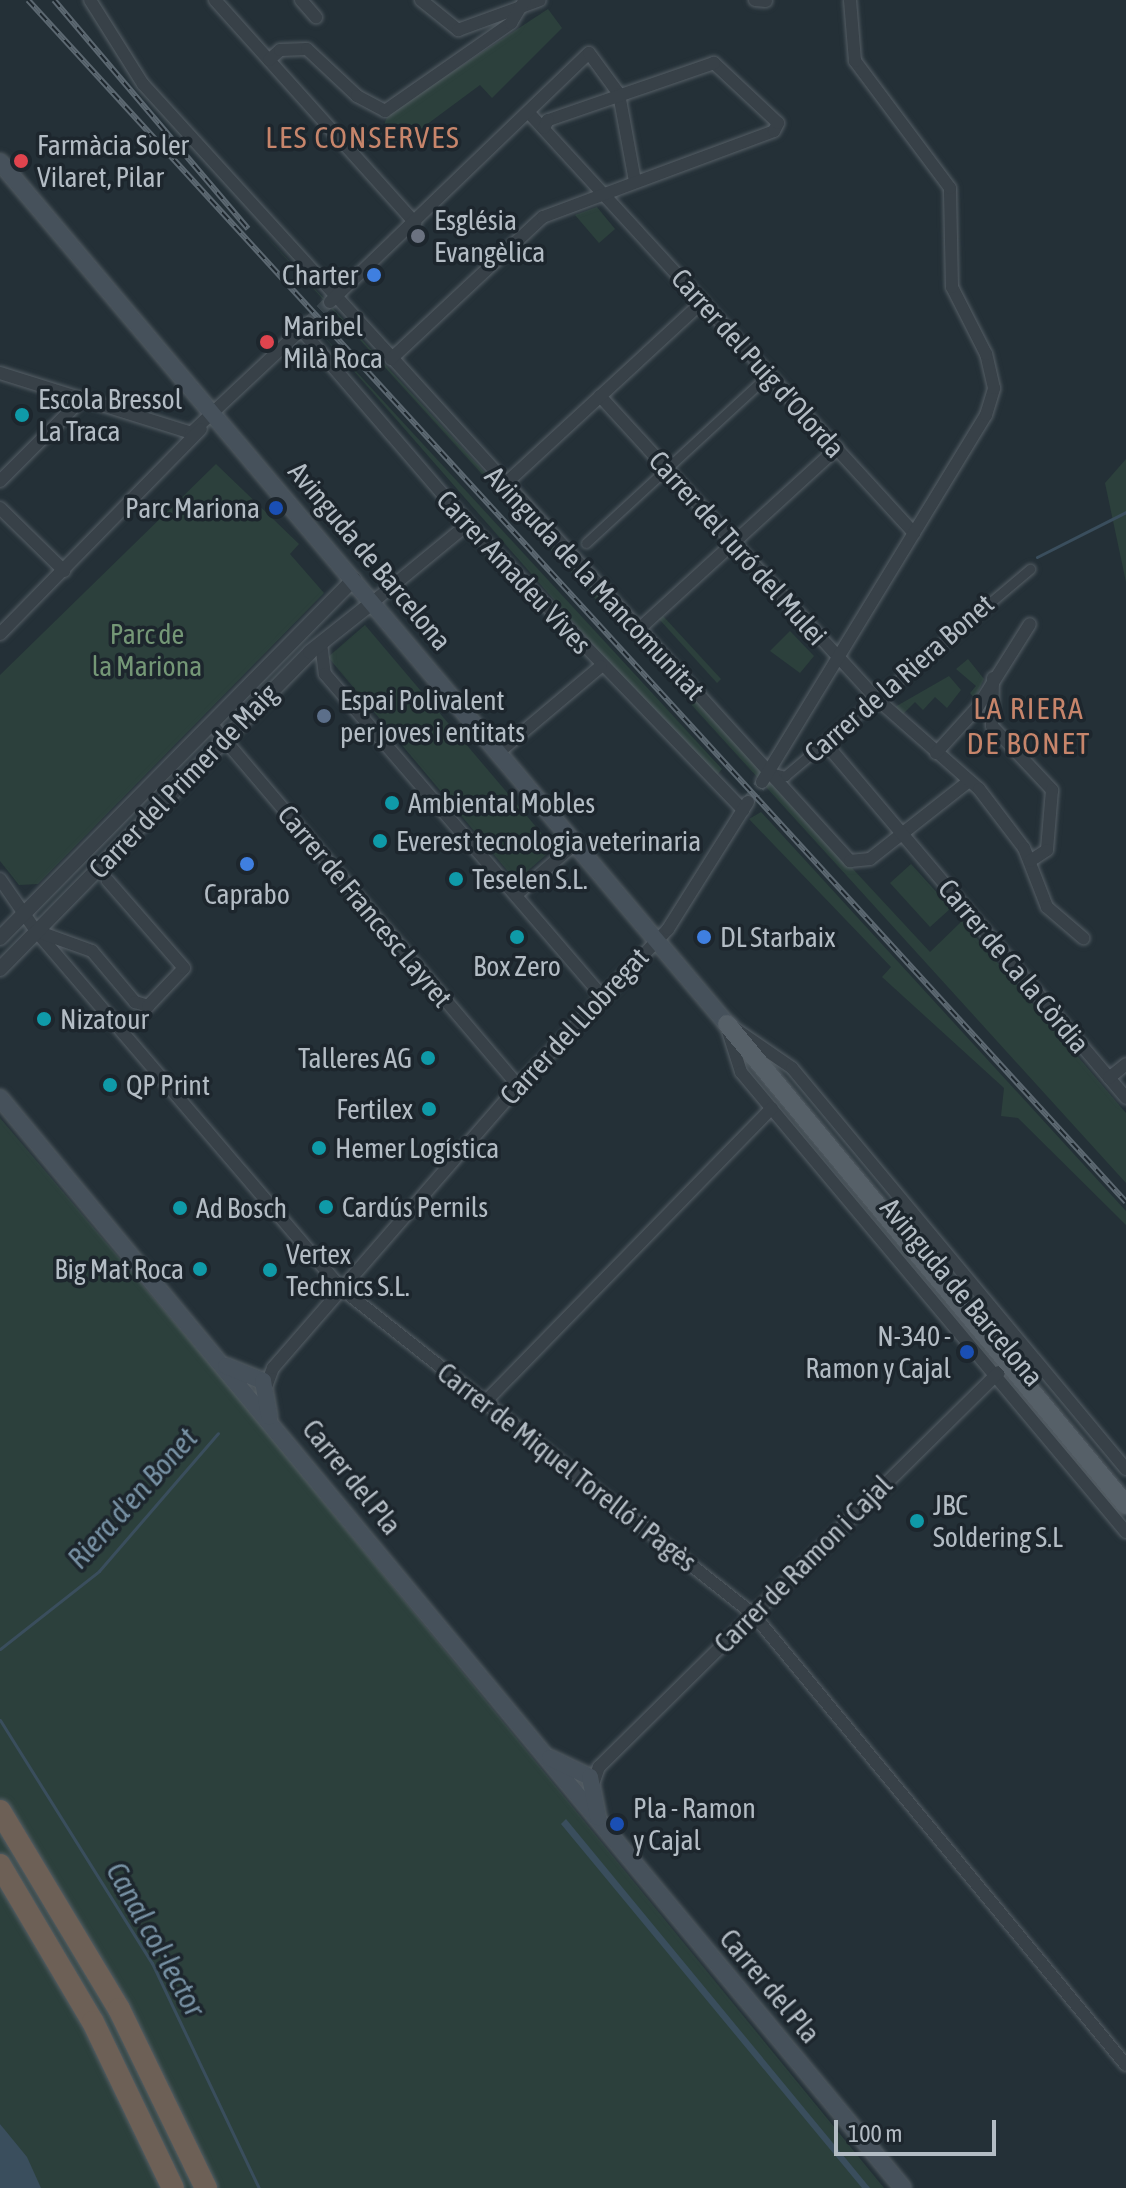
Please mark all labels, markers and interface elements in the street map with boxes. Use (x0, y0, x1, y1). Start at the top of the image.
district label: LES CONSERVES (265, 119, 461, 155)
place label: Farmàcia Soler Vilaret, Pilar (37, 128, 189, 194)
marker: Farmàcia Soler Vilaret, Pilar (12, 152, 30, 170)
place label: Església Evangèlica (434, 203, 545, 269)
marker: Església Evangèlica (409, 227, 427, 245)
place label: Charter (282, 258, 358, 292)
street label: Carrer del Puig d'Olorda (664, 262, 852, 464)
marker: Charter (365, 266, 383, 284)
place label: Maribel Milà Roca (283, 309, 383, 375)
marker: Maribel Milà Roca (258, 333, 276, 351)
place label: Escola Bressol La Traca (38, 382, 182, 448)
marker: Escola Bressol La Traca (13, 406, 31, 424)
street label: Carrer del Turó del Mulei (642, 444, 834, 652)
street label: Avinguda de Barcelona (282, 455, 458, 657)
street label: Avinguda de la Mancomunitat (478, 459, 712, 707)
street label: Carrer Amadeu Vives (430, 483, 598, 661)
place label: Parc Mariona (125, 491, 260, 525)
marker: Parc Mariona (267, 499, 285, 517)
street label: Carrer de la Riera Bonet (798, 587, 1000, 769)
park label: Parc de la Mariona (92, 617, 202, 683)
street label: Carrer del Primer de Maig (81, 677, 285, 885)
place label: Espai Polivalent per joves i entitats (340, 683, 525, 749)
district label: LA RIERA DE BONET (966, 690, 1092, 760)
marker: Espai Polivalent per joves i entitats (315, 707, 333, 725)
place label: Ambiental Mobles (408, 786, 595, 820)
marker: Ambiental Mobles (383, 794, 401, 812)
street label: Carrer de Francesc Layret (271, 798, 459, 1014)
place label: Everest tecnologia veterinaria (396, 824, 701, 858)
marker: Everest tecnologia veterinaria (371, 832, 389, 850)
marker: Caprabo (238, 855, 256, 873)
place label: Teselen S.L. (472, 862, 588, 896)
marker: Teselen S.L. (447, 870, 465, 888)
street label: Carrer de Ca la Còrdia (931, 872, 1097, 1060)
place label: Caprabo (204, 877, 290, 911)
place label: DL Starbaix (720, 920, 835, 954)
marker: Box Zero (508, 928, 526, 946)
marker: DL Starbaix (695, 928, 713, 946)
street label: Carrer del Llobregat (493, 941, 655, 1111)
place label: Box Zero (473, 949, 561, 983)
place label: Nizatour (60, 1002, 149, 1036)
marker: Nizatour (35, 1010, 53, 1028)
place label: Talleres AG (298, 1041, 412, 1075)
marker: Talleres AG (419, 1049, 437, 1067)
place label: QP Print (126, 1068, 210, 1102)
marker: QP Print (101, 1076, 119, 1094)
place label: Fertilex (336, 1092, 413, 1126)
marker: Fertilex (420, 1100, 438, 1118)
place label: Hemer Logística (335, 1131, 499, 1165)
marker: Hemer Logística (310, 1139, 328, 1157)
place label: Cardús Pernils (342, 1190, 488, 1224)
place label: Ad Bosch (196, 1191, 287, 1225)
street label: Avinguda de Barcelona (874, 1191, 1050, 1393)
marker: Cardús Pernils (317, 1198, 335, 1216)
marker: Ad Bosch (171, 1199, 189, 1217)
place label: Vertex Technics S.L. (286, 1237, 410, 1303)
place label: Big Mat Roca (54, 1252, 184, 1286)
marker: Big Mat Roca (191, 1260, 209, 1278)
marker: Vertex Technics S.L. (261, 1261, 279, 1279)
place label: N-340 - Ramon y Cajal (805, 1319, 951, 1385)
marker: N-340 - Ramon y Cajal (958, 1343, 976, 1361)
street label: Carrer de Miquel Torelló i Pagès (431, 1355, 703, 1579)
street label: Carrer del Pla (295, 1413, 409, 1541)
water label: Riera d'en Bonet (59, 1420, 205, 1576)
street label: Carrer de Ramon i Cajal (707, 1468, 899, 1660)
place label: JBC Soldering S.L (933, 1488, 1063, 1554)
marker: JBC Soldering S.L (908, 1512, 926, 1530)
place label: Pla - Ramon y Cajal (633, 1791, 756, 1857)
marker: Pla - Ramon y Cajal (608, 1815, 626, 1833)
water label: Canal col·lector (99, 1856, 213, 2022)
street label: Carrer del Pla (713, 1922, 827, 2050)
scale bar (838, 2104, 1000, 2154)
text: 100 m (848, 2120, 902, 2147)

